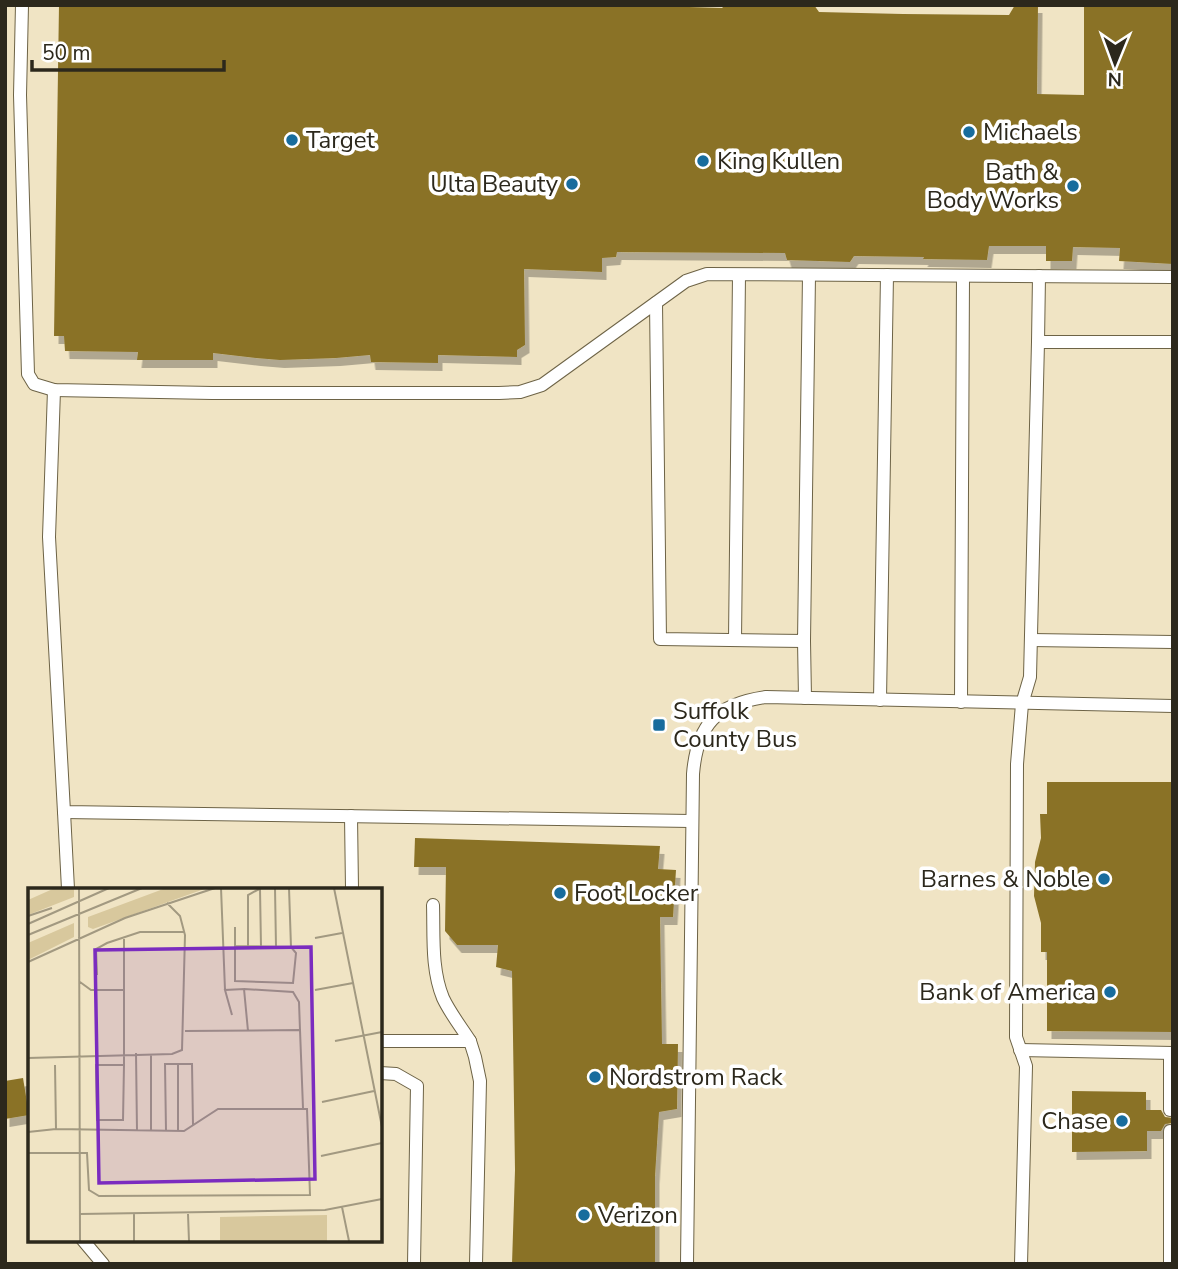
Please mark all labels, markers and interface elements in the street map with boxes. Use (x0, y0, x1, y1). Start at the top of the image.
scale bar (32, 28, 224, 72)
north arrow (1080, 28, 1150, 98)
text: 50 m (42, 39, 91, 67)
text: N (1107, 66, 1122, 92)
place label: Michaels (983, 116, 1078, 148)
place label: Target (306, 124, 376, 156)
marker: Michaels (961, 124, 977, 140)
marker: Target (284, 132, 300, 148)
place label: King Kullen (717, 145, 840, 177)
marker: King Kullen (695, 153, 711, 169)
place label: Bath & Body Works (927, 156, 1059, 216)
place label: Ulta Beauty (430, 168, 559, 200)
marker: Ulta Beauty (564, 176, 580, 192)
marker: Bath & Body Works (1065, 178, 1081, 194)
place label: Suffolk County Bus (673, 695, 797, 755)
marker: Suffolk County Bus (651, 717, 667, 733)
place label: Barnes & Noble (921, 863, 1090, 895)
marker: Barnes & Noble (1096, 871, 1112, 887)
place label: Foot Locker (574, 877, 699, 909)
marker: Foot Locker (552, 885, 568, 901)
inset map (28, 888, 382, 1241)
place label: Bank of America (919, 976, 1096, 1008)
marker: Bank of America (1102, 984, 1118, 1000)
place label: Nordstrom Rack (609, 1061, 784, 1093)
marker: Nordstrom Rack (587, 1069, 603, 1085)
place label: Chase (1041, 1105, 1108, 1137)
marker: Chase (1114, 1113, 1130, 1129)
place label: Verizon (597, 1199, 678, 1231)
marker: Verizon (576, 1207, 592, 1223)

